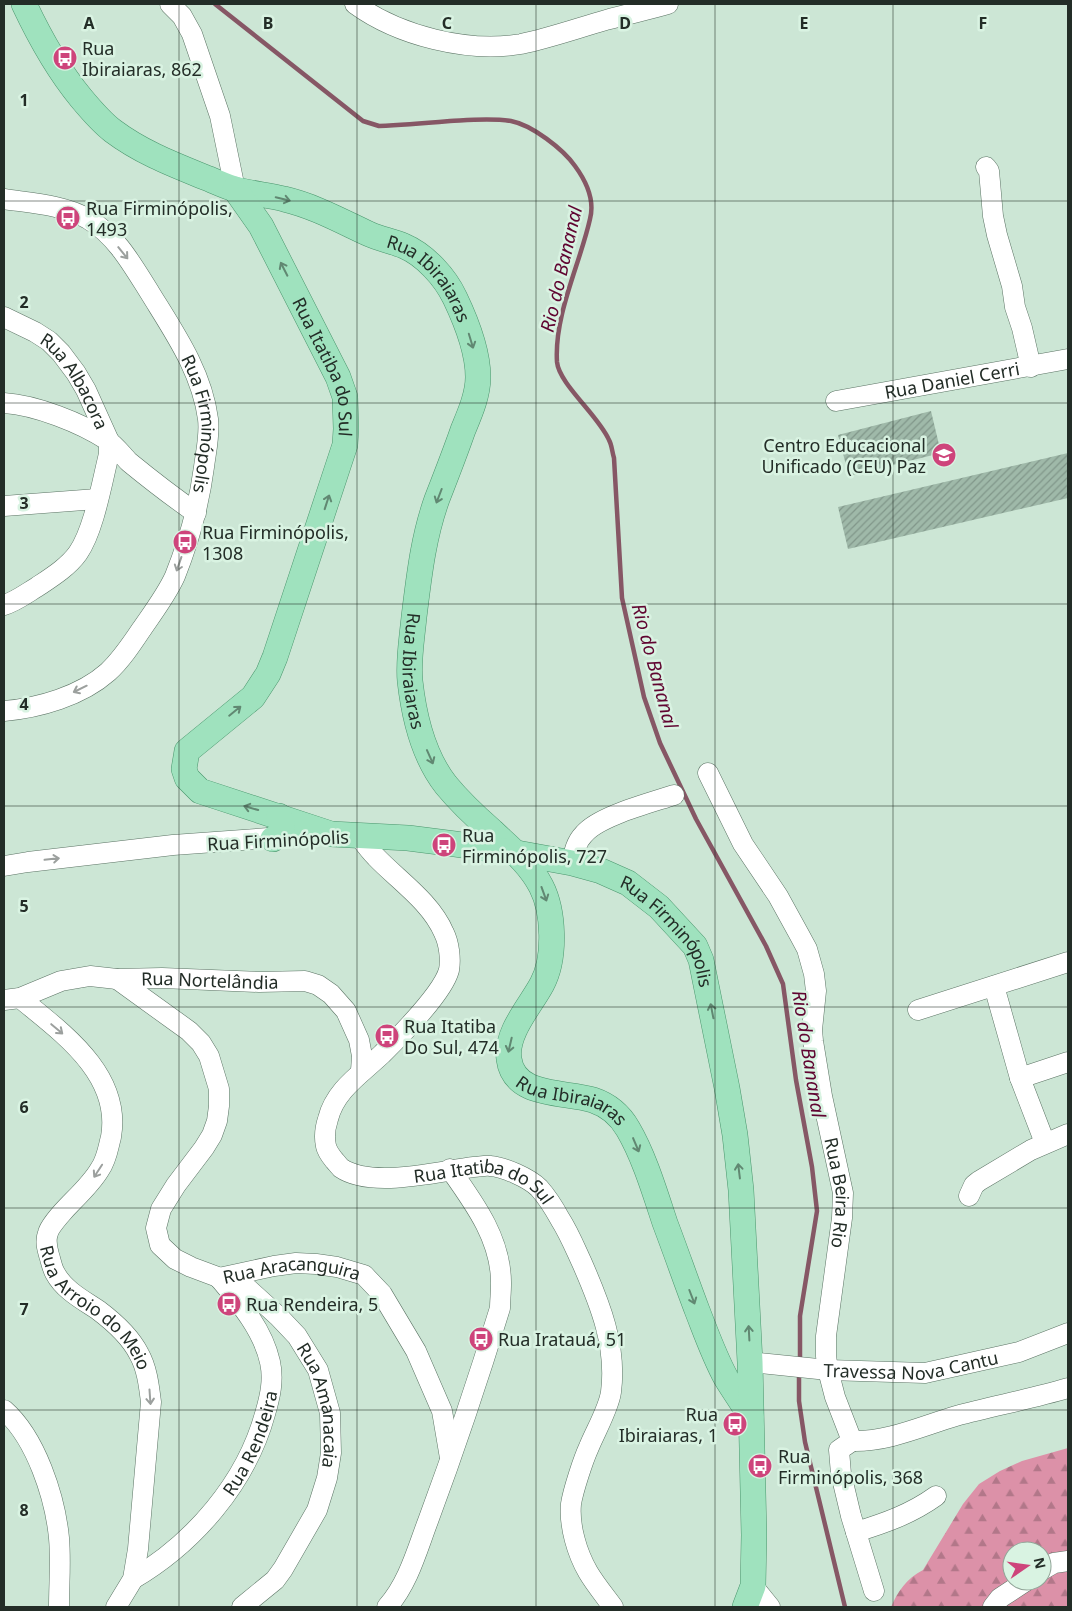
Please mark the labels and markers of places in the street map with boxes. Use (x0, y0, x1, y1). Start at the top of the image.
place label: Rua Ibiraiaras, 862 (82, 36, 202, 81)
bus stop icon: Rua Ibiraiaras, 862 (52, 45, 78, 71)
place label: Rua Firminópolis, 1493 (86, 196, 233, 241)
bus stop icon: Rua Firminópolis, 1493 (55, 205, 81, 231)
place label: Centro Educacional Unificado (CEU) Paz (761, 433, 926, 478)
school or university icon: Centro Educacional Unificado (CEU) Paz (931, 442, 957, 468)
place label: Rua Firminópolis, 1308 (202, 520, 349, 565)
bus stop icon: Rua Firminópolis, 1308 (172, 529, 198, 555)
place label: Rua Firminópolis, 727 (462, 823, 607, 868)
bus stop icon: Rua Firminópolis, 727 (431, 832, 457, 858)
place label: Rua Itatiba Do Sul, 474 (404, 1014, 499, 1059)
bus stop icon: Rua Itatiba Do Sul, 474 (374, 1023, 400, 1049)
bus stop icon: Rua Rendeira, 5 (216, 1291, 242, 1317)
place label: Rua Rendeira, 5 (246, 1292, 378, 1316)
bus stop icon: Rua Iratauá, 51 (468, 1326, 494, 1352)
place label: Rua Iratauá, 51 (498, 1327, 626, 1351)
place label: Rua Ibiraiaras, 1 (619, 1402, 718, 1447)
bus stop icon: Rua Ibiraiaras, 1 (722, 1411, 748, 1437)
place label: Rua Firminópolis, 368 (778, 1444, 923, 1489)
bus stop icon: Rua Firminópolis, 368 (747, 1453, 773, 1479)

